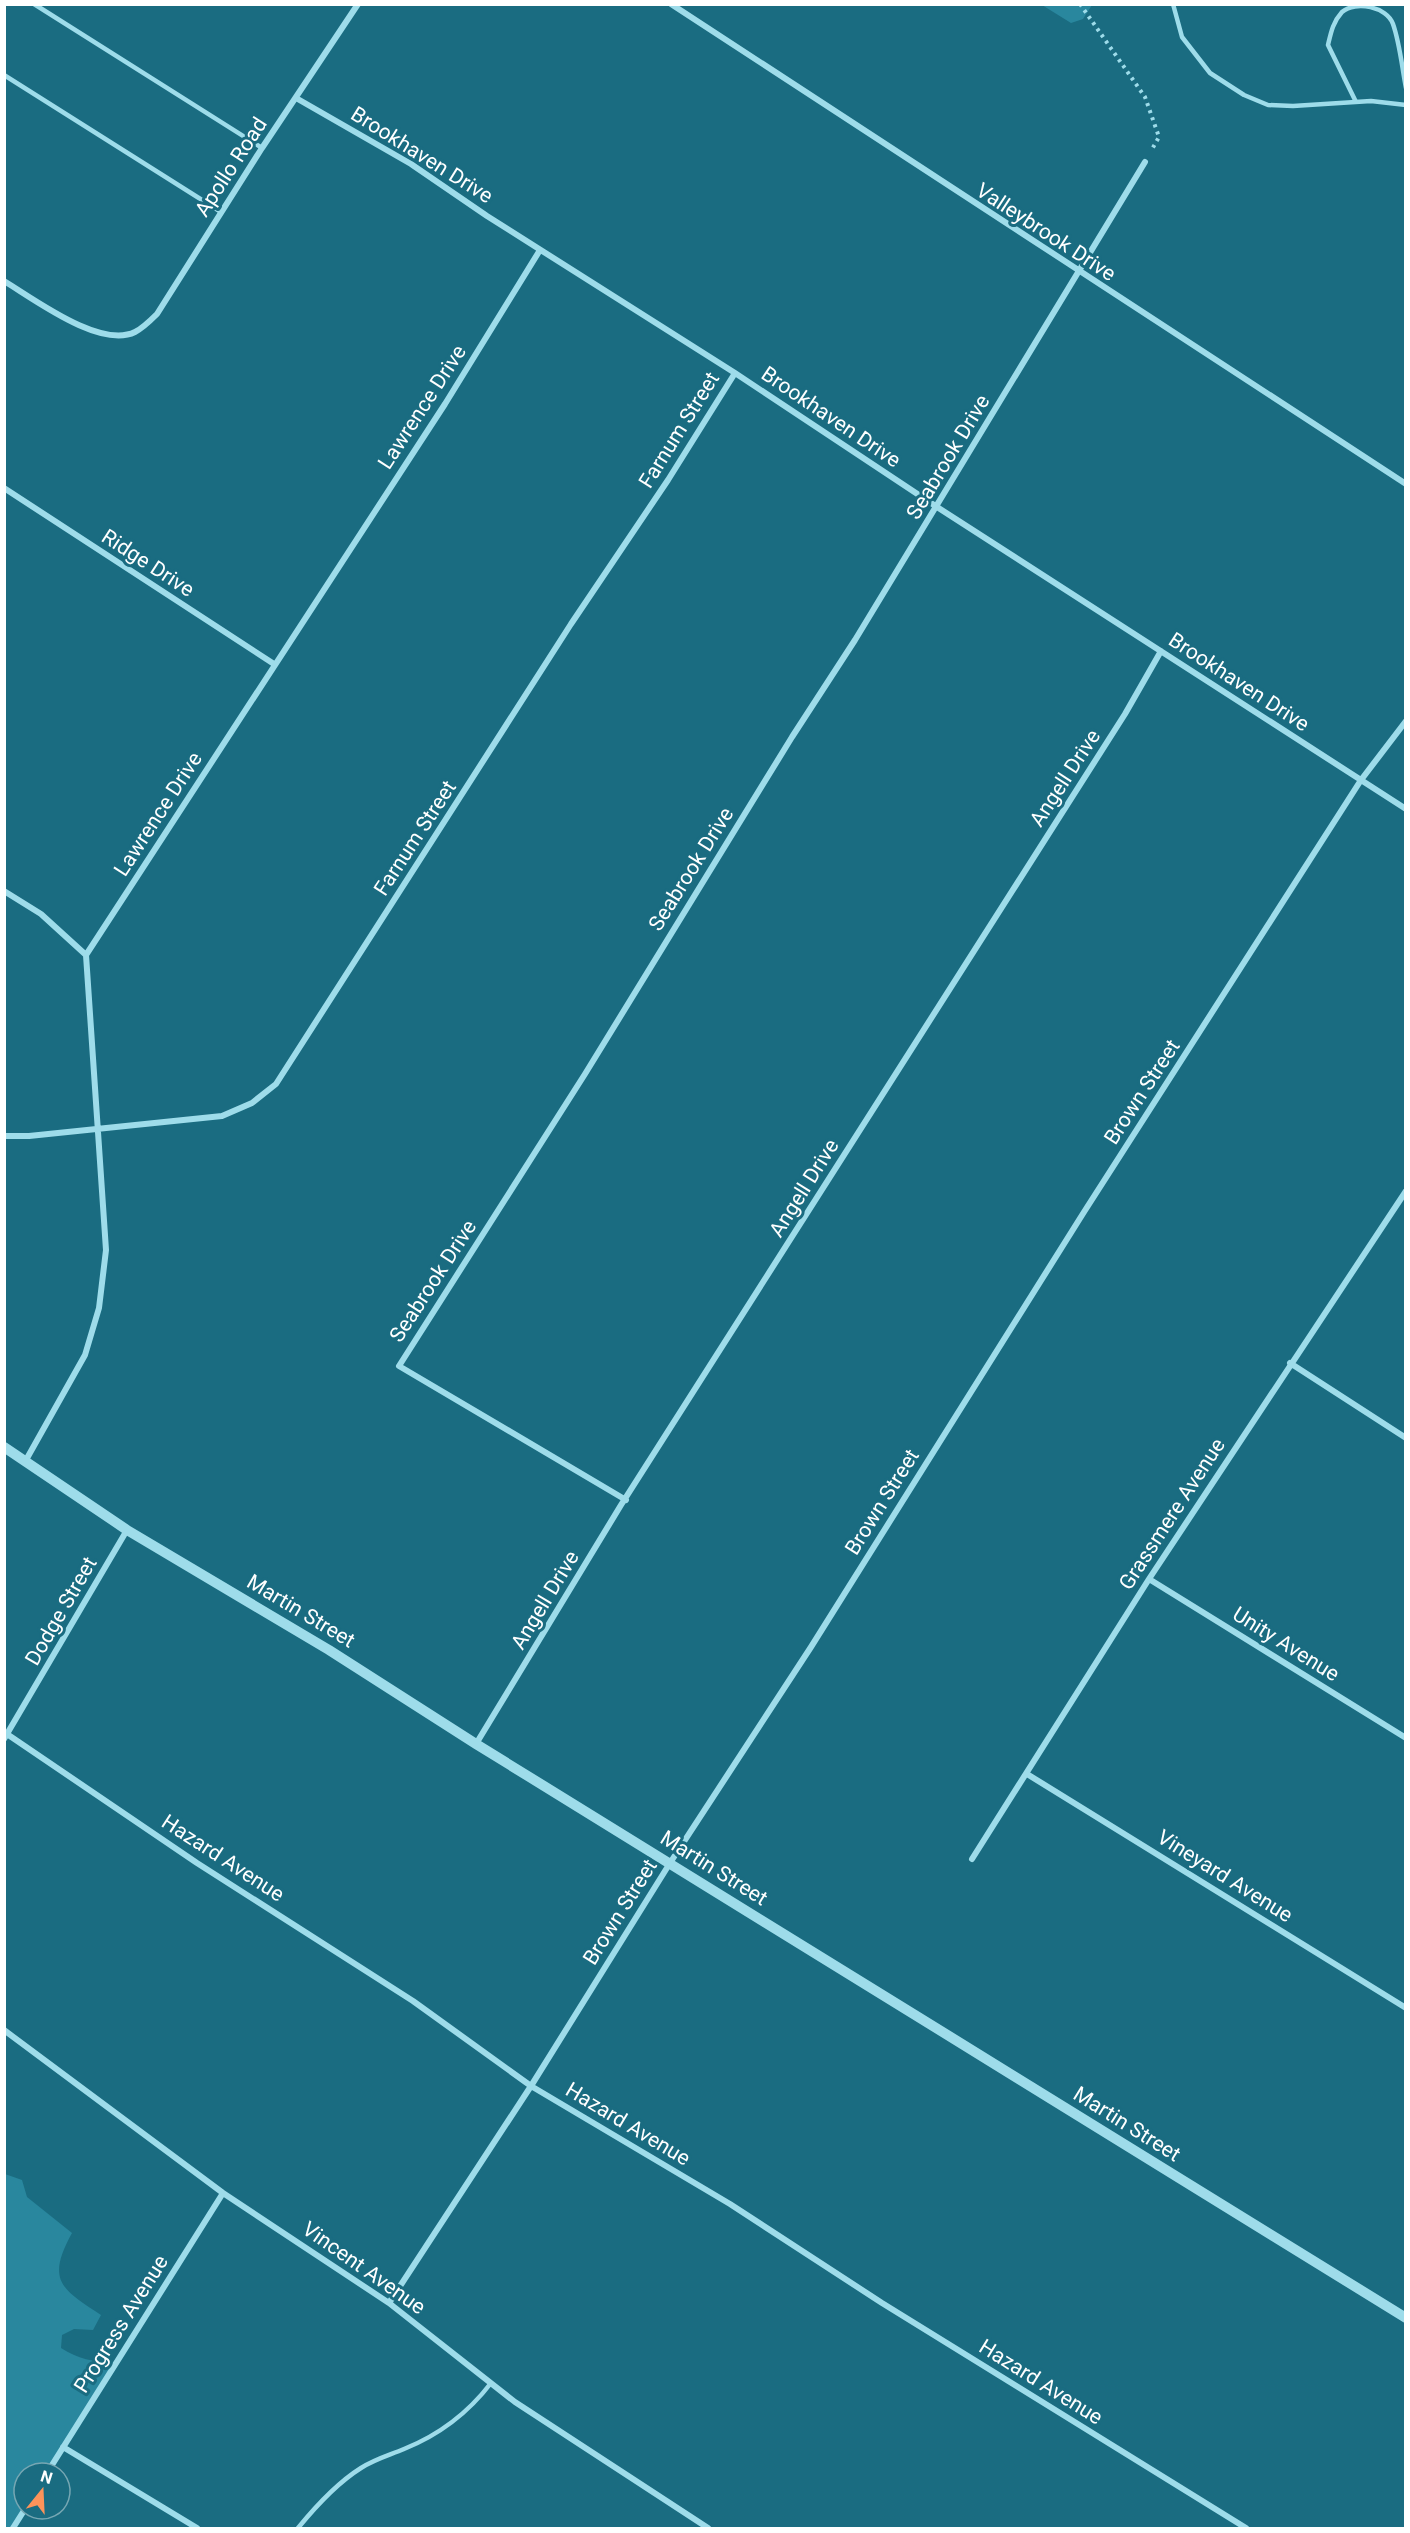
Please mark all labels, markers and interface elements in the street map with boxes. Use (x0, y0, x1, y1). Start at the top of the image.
street label: Brookhaven Drive (347, 102, 497, 208)
street label: Apollo Road (190, 113, 272, 221)
street label: Valleybrook Drive (972, 178, 1120, 286)
street label: Lawrence Drive (373, 341, 471, 473)
street label: Brookhaven Drive (757, 362, 905, 472)
street label: Farnum Street (634, 368, 724, 492)
street label: Seabrook Drive (901, 391, 995, 523)
street label: Ridge Drive (97, 524, 199, 602)
street label: Brookhaven Drive (1164, 628, 1314, 736)
street label: Angell Drive (1025, 725, 1105, 831)
street label: Lawrence Drive (109, 748, 207, 880)
street label: Farnum Street (369, 776, 461, 900)
street label: Seabrook Drive (644, 803, 738, 935)
street label: Brown Street (1099, 1035, 1185, 1149)
street label: Angell Drive (764, 1135, 844, 1241)
street label: Seabrook Drive (385, 1215, 481, 1347)
street label: Grassmere Avenue (1114, 1434, 1230, 1594)
street label: Brown Street (840, 1445, 924, 1559)
street label: Angell Drive (506, 1546, 584, 1654)
street label: Dodge Street (20, 1552, 102, 1669)
street label: Martin Street (243, 1569, 359, 1653)
street label: Unity Avenue (1228, 1602, 1344, 1686)
street label: Hazard Avenue (157, 1810, 289, 1906)
street label: Vineyard Avenue (1153, 1825, 1297, 1927)
street label: Martin Street (656, 1826, 772, 1910)
street label: Brown Street (578, 1855, 662, 1969)
street label: Hazard Avenue (561, 2077, 695, 2171)
street label: Martin Street (1069, 2082, 1185, 2166)
street label: Vincent Avenue (298, 2217, 430, 2319)
street label: Progress Avenue (69, 2251, 173, 2397)
street label: Hazard Avenue (975, 2334, 1107, 2430)
north arrow (12, 2461, 72, 2521)
text: N (38, 2466, 55, 2488)

